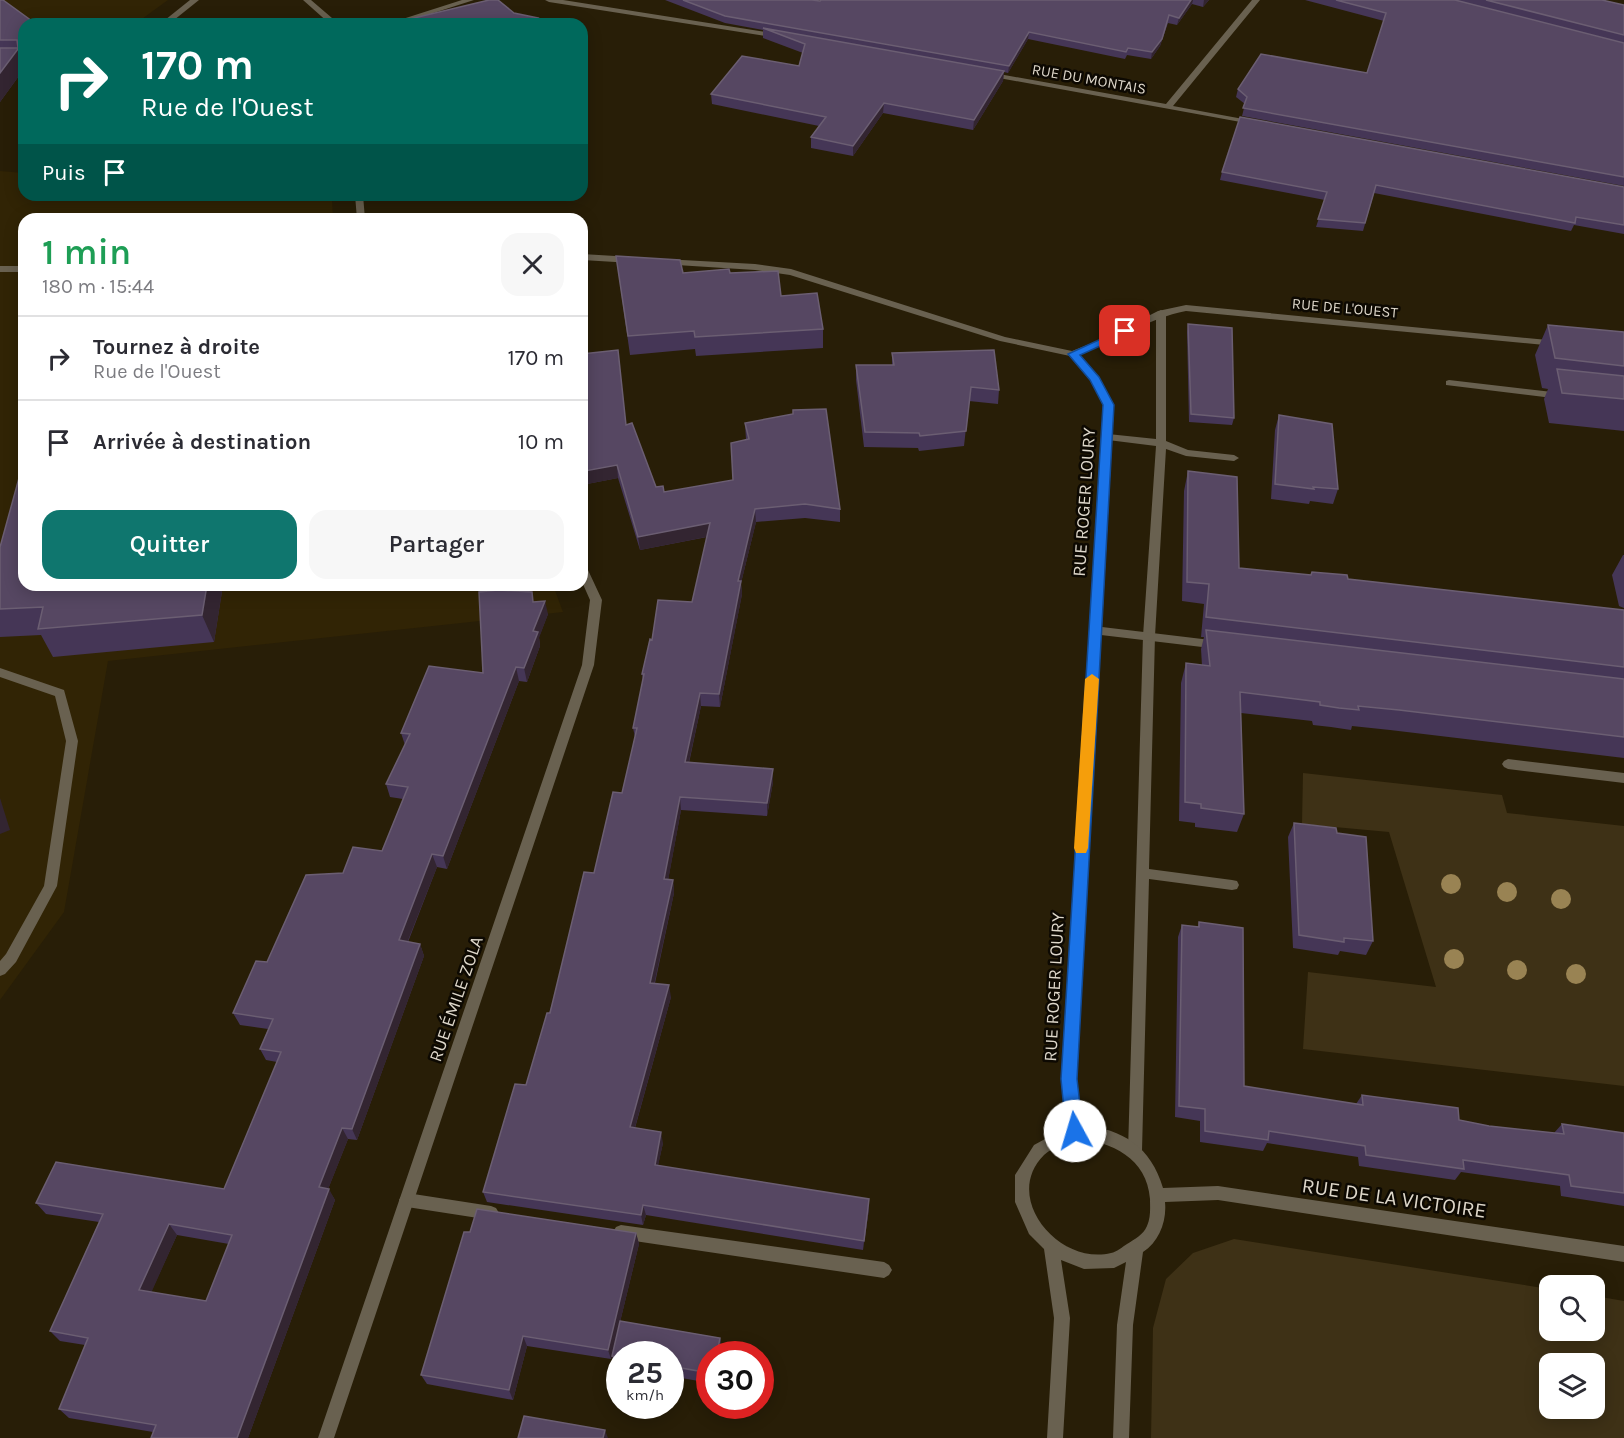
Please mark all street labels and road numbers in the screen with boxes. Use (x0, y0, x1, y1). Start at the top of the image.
street label: RUE DU MONTAIS (1030, 60, 1148, 98)
street label: RUE DE L'OUEST (1291, 294, 1399, 322)
street label: RUE ROGER LOURY (1068, 427, 1100, 577)
street label: RUE ROGER LOURY (1039, 912, 1069, 1062)
street label: RUE ÉMILE ZOLA (423, 933, 488, 1065)
street label: RUE DE LA VICTOIRE (1300, 1173, 1488, 1223)

